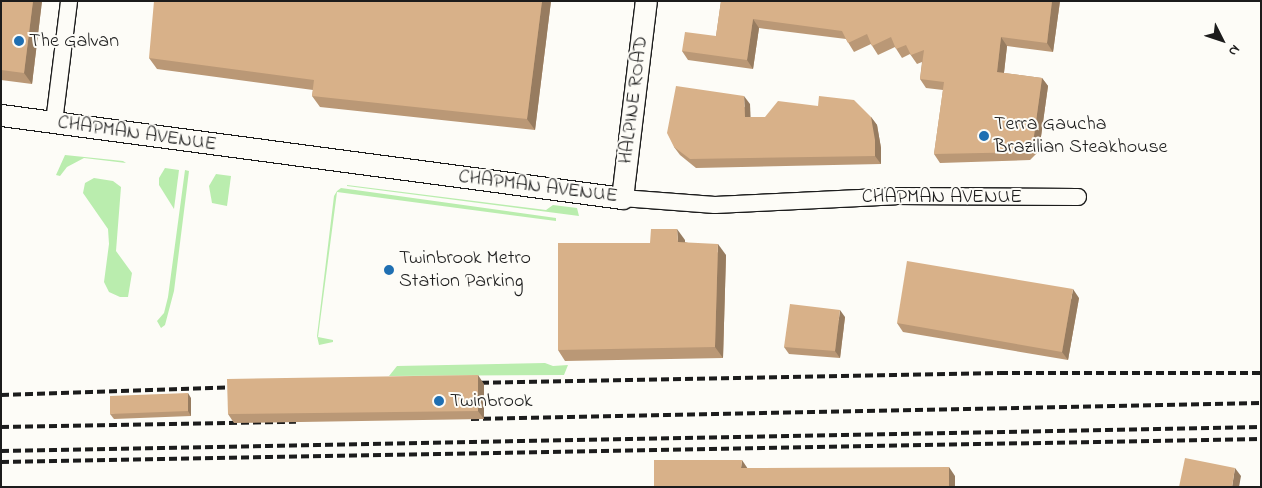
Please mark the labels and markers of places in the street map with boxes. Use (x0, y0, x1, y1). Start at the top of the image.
place label: The Galvan (29, 29, 119, 53)
marker: The Galvan (13, 35, 25, 47)
place label: Terra Gaucha Brazilian Steakhouse (994, 112, 1168, 159)
marker: Terra Gaucha Brazilian Steakhouse (978, 130, 990, 142)
place label: Twinbrook Metro Station Parking (399, 246, 531, 293)
marker: Twinbrook Metro Station Parking (383, 264, 395, 276)
place label: Twinbrook (450, 389, 533, 413)
marker: Twinbrook (432, 394, 446, 408)

